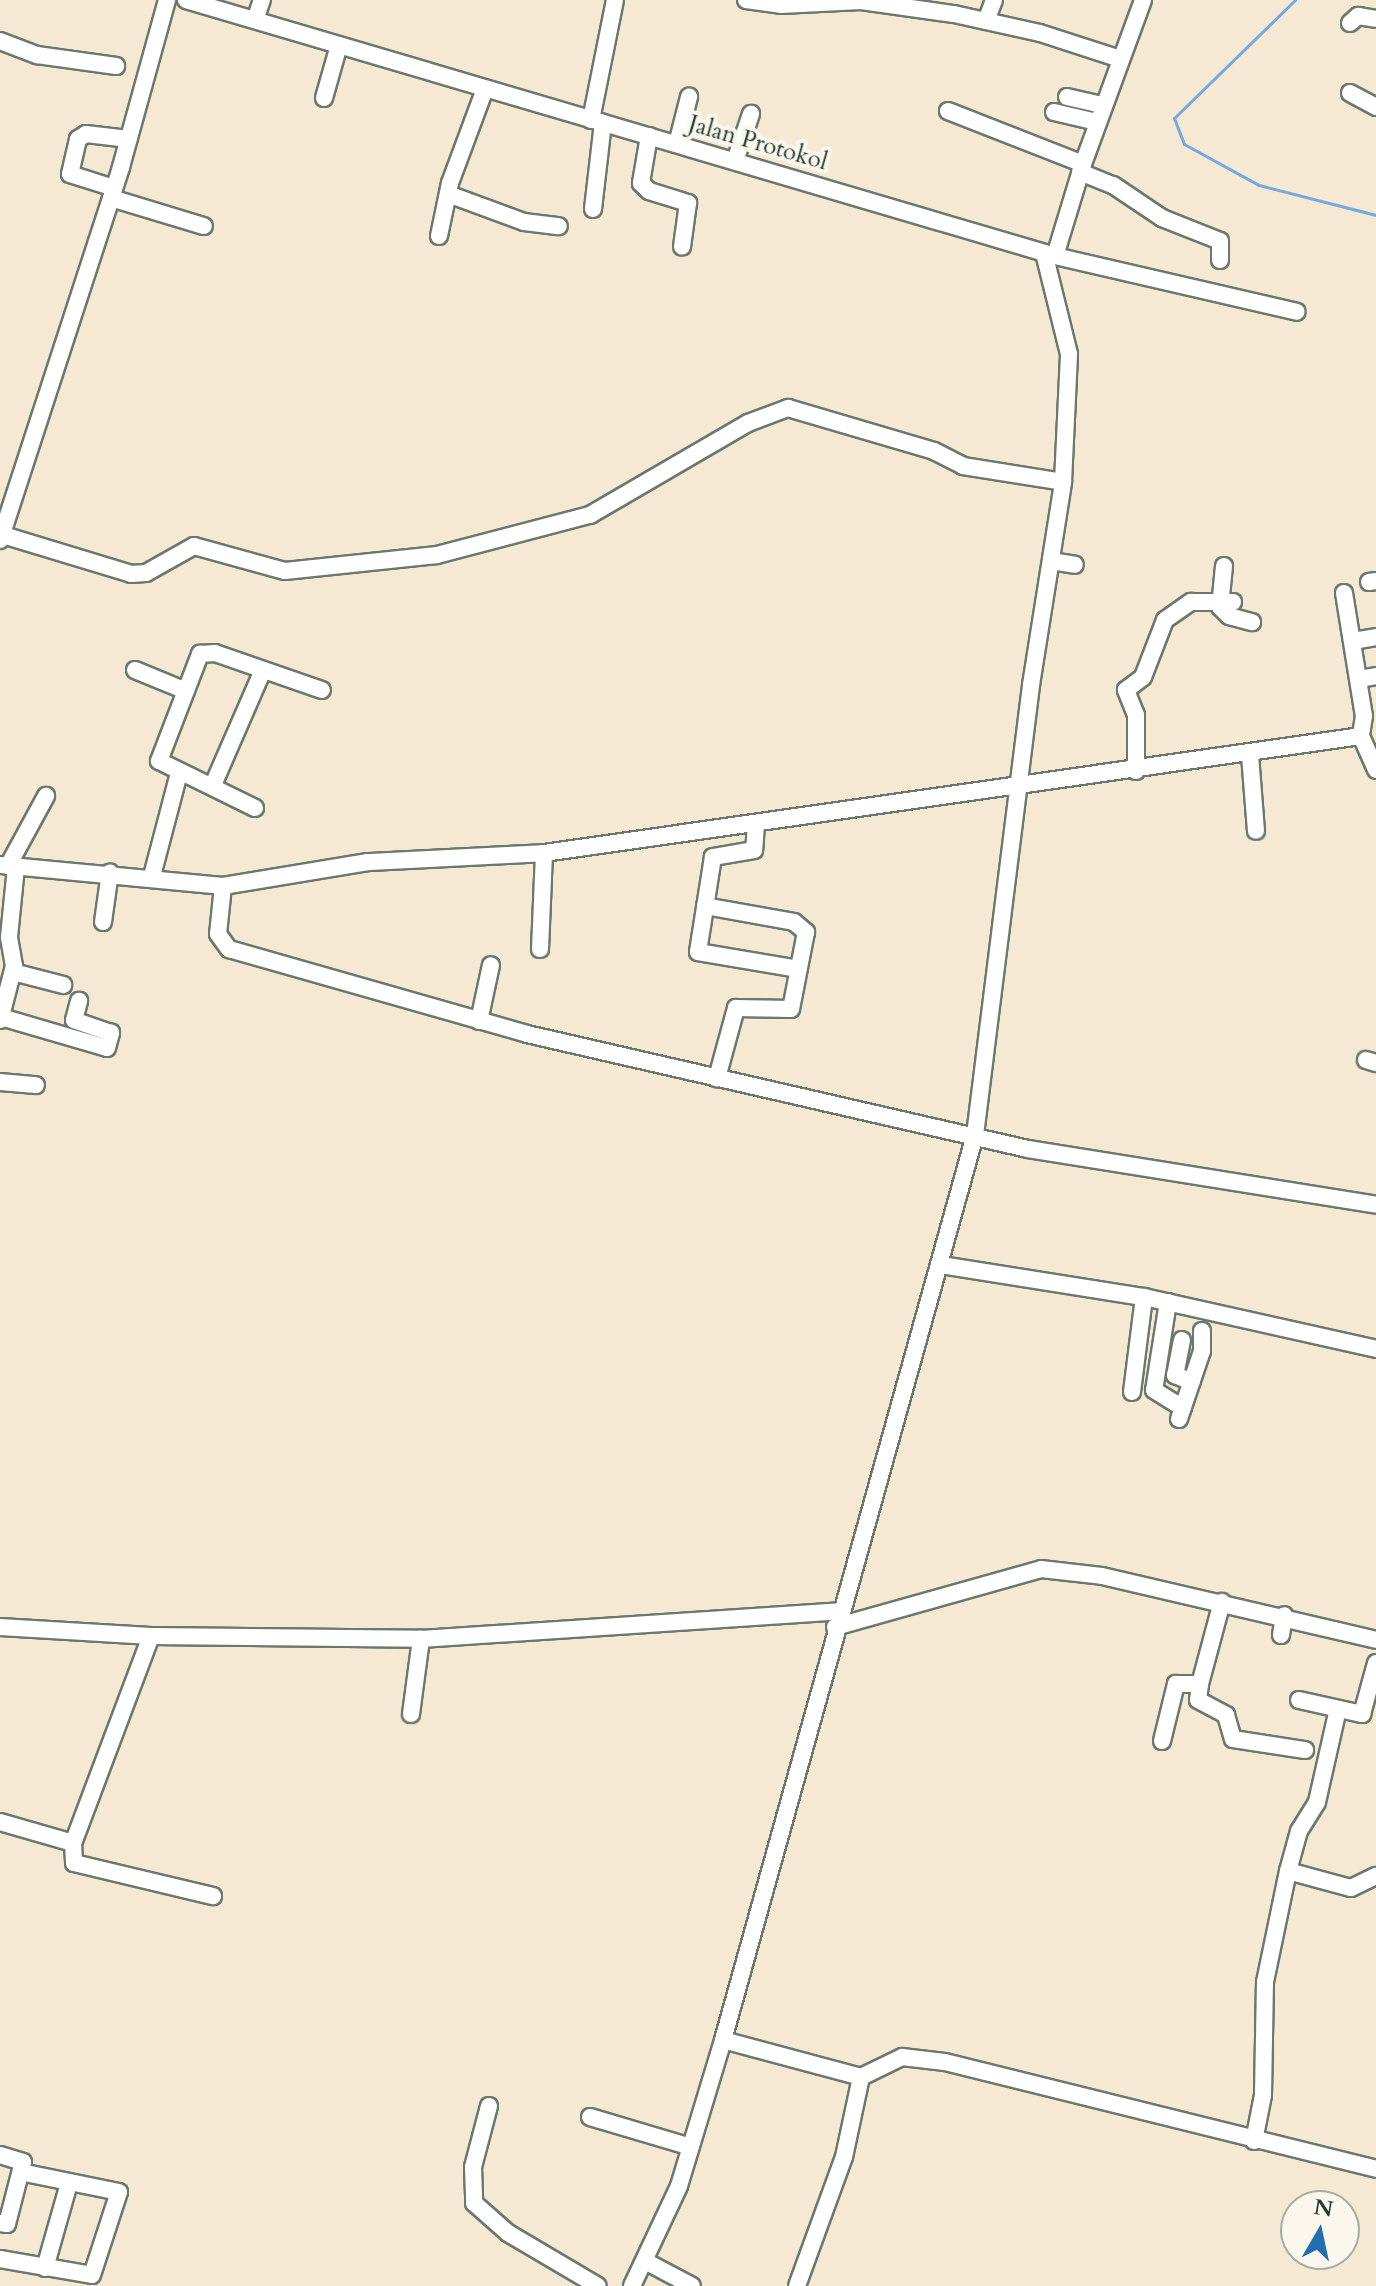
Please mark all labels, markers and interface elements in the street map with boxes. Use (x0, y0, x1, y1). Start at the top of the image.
street label: Jalan Protokol (685, 109, 831, 177)
north arrow (1280, 2190, 1360, 2270)
text: N (1312, 2192, 1335, 2225)

